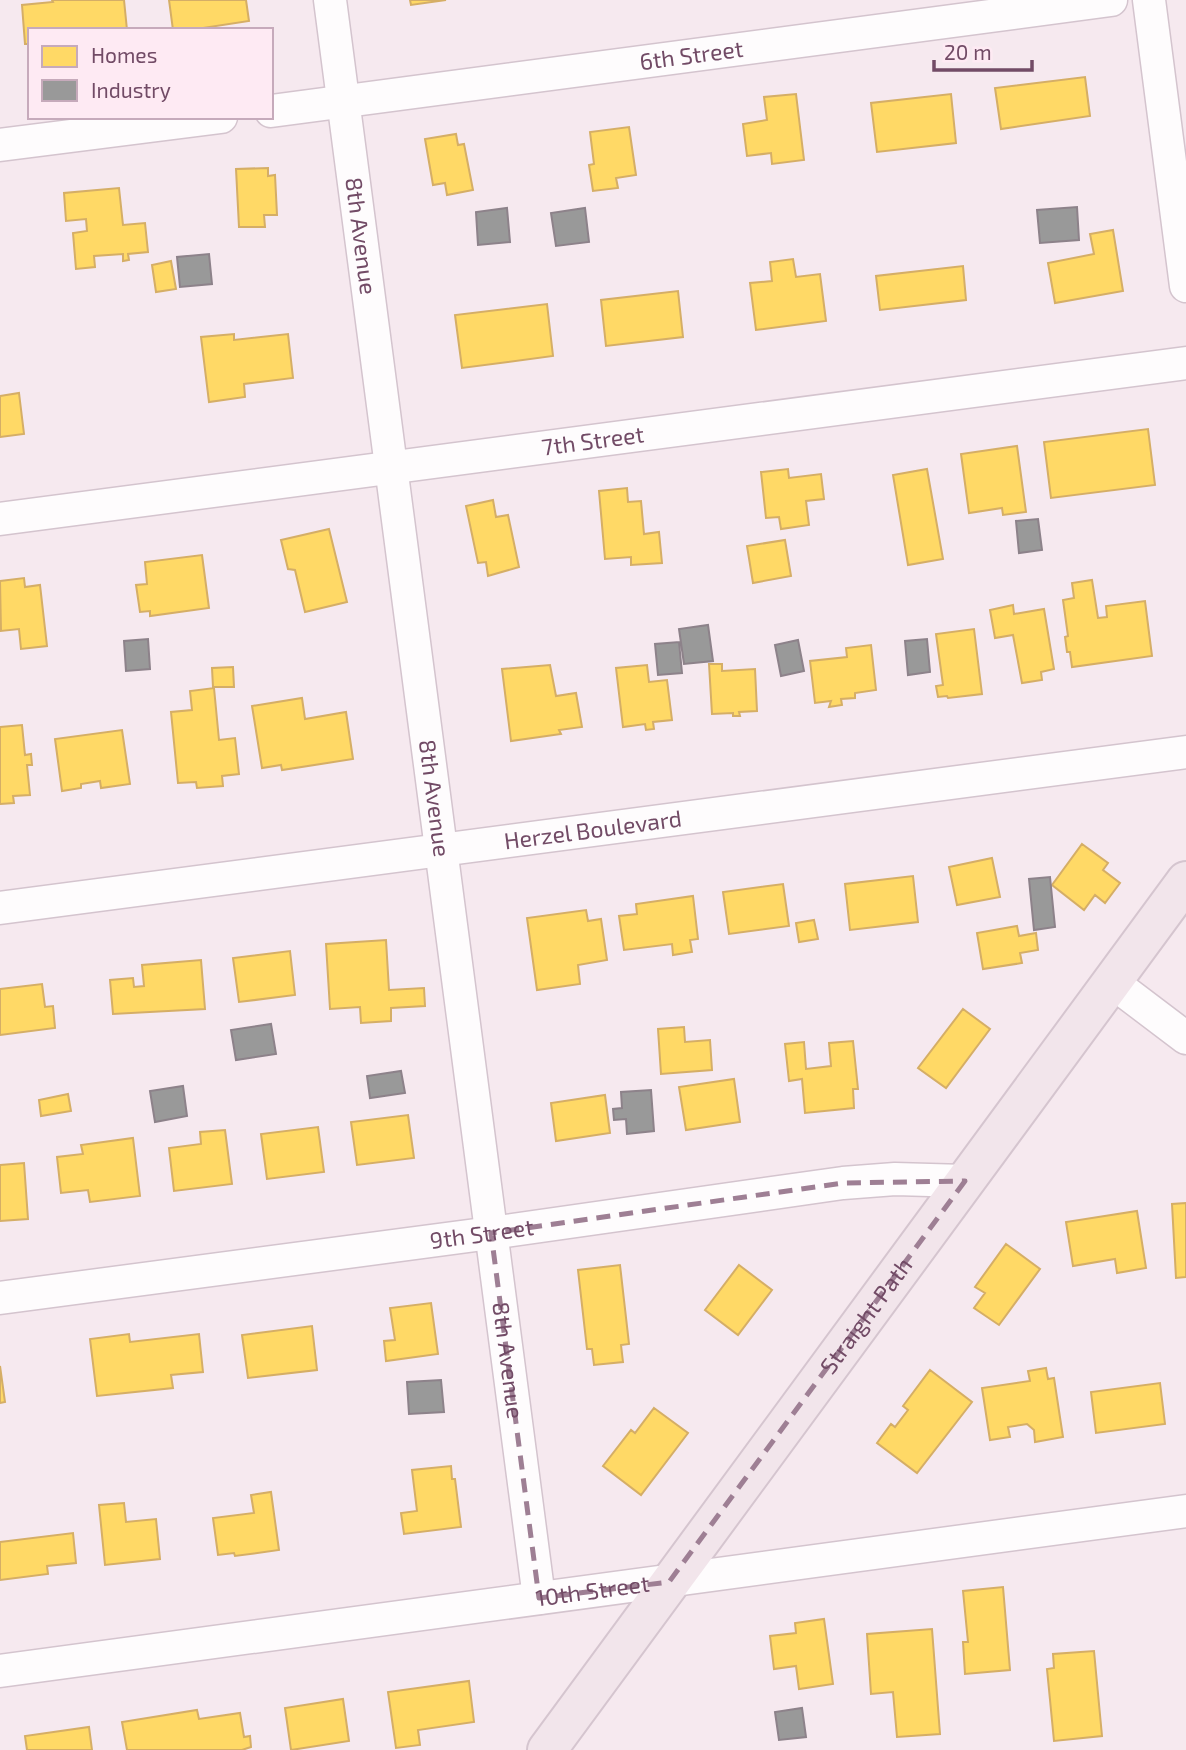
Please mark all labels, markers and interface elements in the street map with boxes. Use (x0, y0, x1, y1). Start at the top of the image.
legend (28, 28, 273, 119)
scale bar (934, 28, 1032, 72)
street label: 6th Street (638, 34, 745, 75)
text: 20 m (944, 39, 992, 64)
text: Homes (91, 42, 157, 67)
text: Industry (91, 77, 171, 102)
street label: 8th Avenue (340, 176, 383, 296)
street label: 7th Street (540, 419, 646, 461)
street label: 8th Avenue (414, 738, 457, 858)
street label: Herzel Boulevard (502, 803, 683, 855)
street label: 9th Street (428, 1212, 536, 1254)
street label: Straight Path (813, 1251, 918, 1379)
street label: 8th Avenue (487, 1300, 530, 1421)
street label: 10th Street (534, 1569, 651, 1612)

